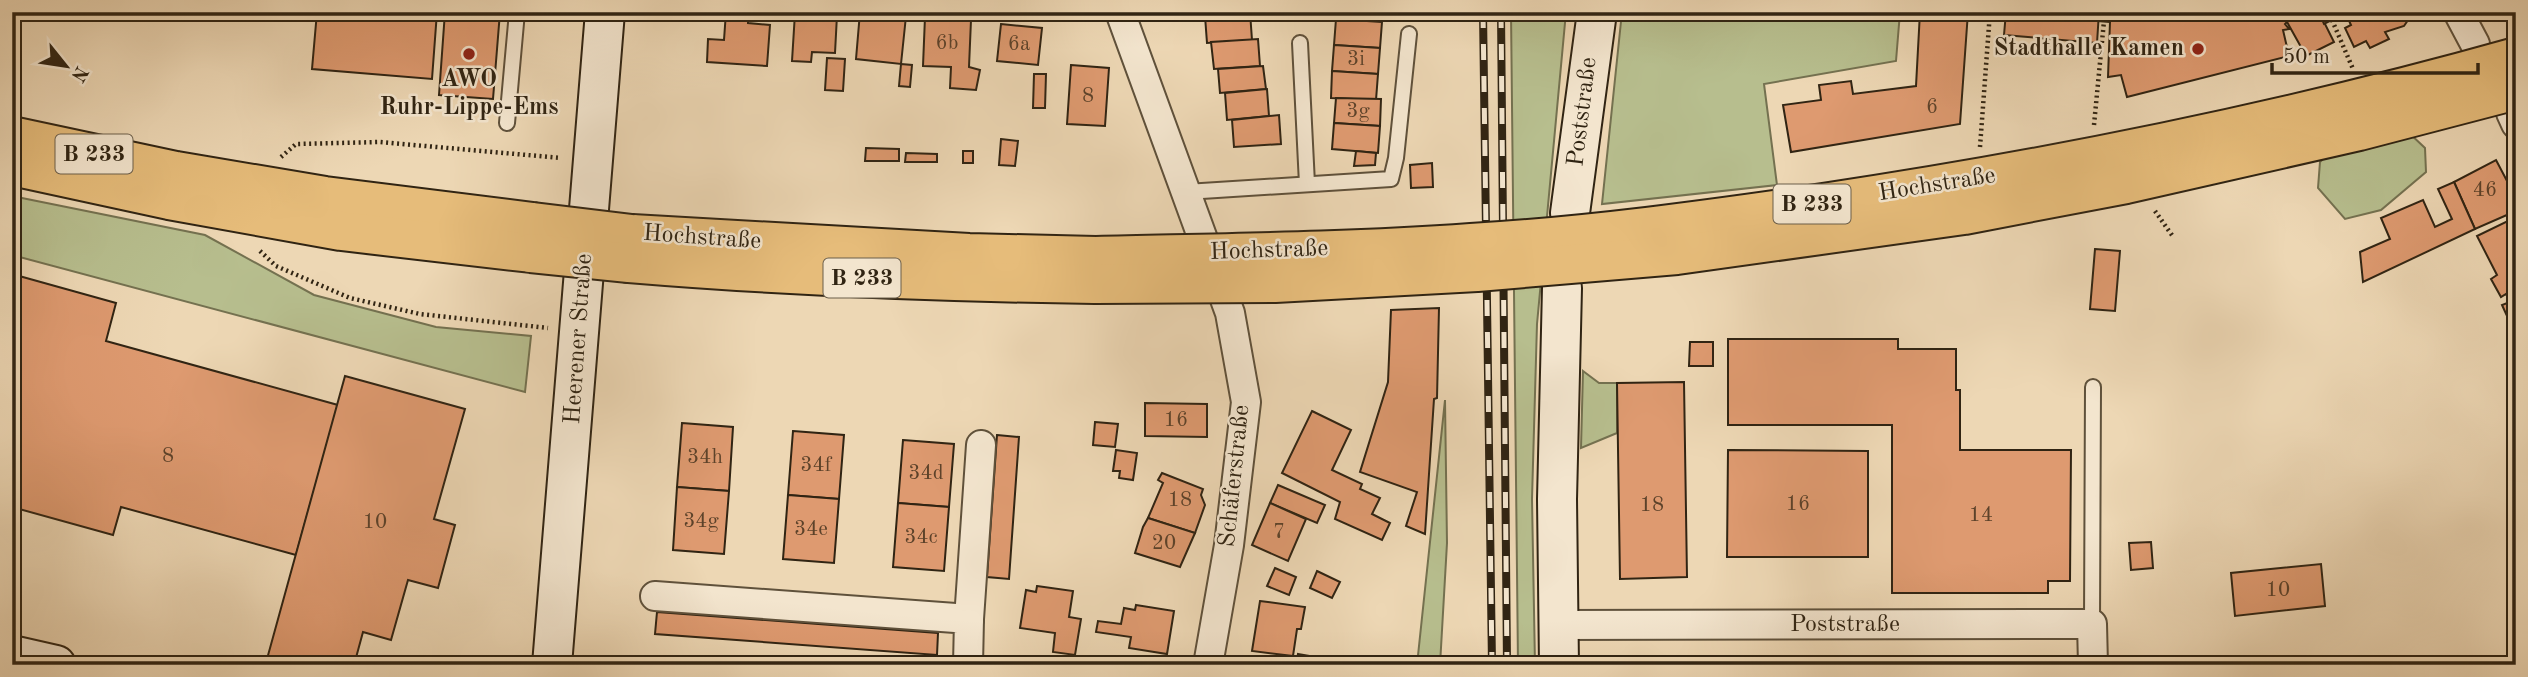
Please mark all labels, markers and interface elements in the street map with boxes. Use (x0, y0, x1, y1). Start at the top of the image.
north arrow (32, 32, 102, 102)
scale bar (2272, 32, 2479, 76)
house number: 6b (936, 33, 958, 54)
house number: 6a (1008, 34, 1030, 55)
place label: Stadthalle Kamen (1994, 37, 2184, 61)
marker: Stadthalle Kamen (2190, 41, 2206, 57)
marker: AWO Ruhr-Lippe-Ems (461, 46, 477, 62)
text: 50 m (2283, 47, 2330, 68)
house number: 3i (1347, 49, 1365, 70)
street label: Poststraße (1564, 56, 1602, 168)
text: N (66, 62, 90, 85)
place label: AWO Ruhr-Lippe-Ems (379, 68, 559, 120)
house number: 8 (1082, 86, 1094, 107)
house number: 6 (1926, 97, 1938, 118)
house number: 3g (1346, 101, 1370, 122)
road number: B 233 (56, 134, 132, 174)
street label: Hochstraße (1877, 164, 1997, 206)
house number: 46 (2473, 180, 2497, 201)
road number: B 233 (1773, 184, 1850, 224)
street label: Hochstraße (642, 222, 762, 254)
street label: Hochstraße (1209, 237, 1329, 265)
street label: Heerener Straße (561, 253, 597, 425)
road number: B 233 (824, 258, 900, 298)
street label: Schäferstraße (1216, 404, 1254, 548)
house number: 16 (1164, 410, 1188, 431)
house number: 8 (162, 446, 174, 467)
house number: 34h (687, 447, 723, 468)
house number: 34f (800, 455, 833, 476)
house number: 34d (908, 463, 944, 484)
house number: 18 (1168, 490, 1192, 511)
house number: 16 (1786, 494, 1810, 515)
house number: 18 (1640, 495, 1664, 516)
house number: 14 (1969, 505, 1993, 526)
house number: 34g (683, 511, 720, 532)
house number: 10 (363, 512, 387, 533)
house number: 34e (794, 519, 828, 540)
house number: 7 (1273, 522, 1285, 543)
house number: 34c (904, 527, 938, 548)
house number: 20 (1152, 533, 1176, 554)
house number: 10 (2266, 580, 2290, 601)
street label: Poststraße (1790, 613, 1900, 637)

